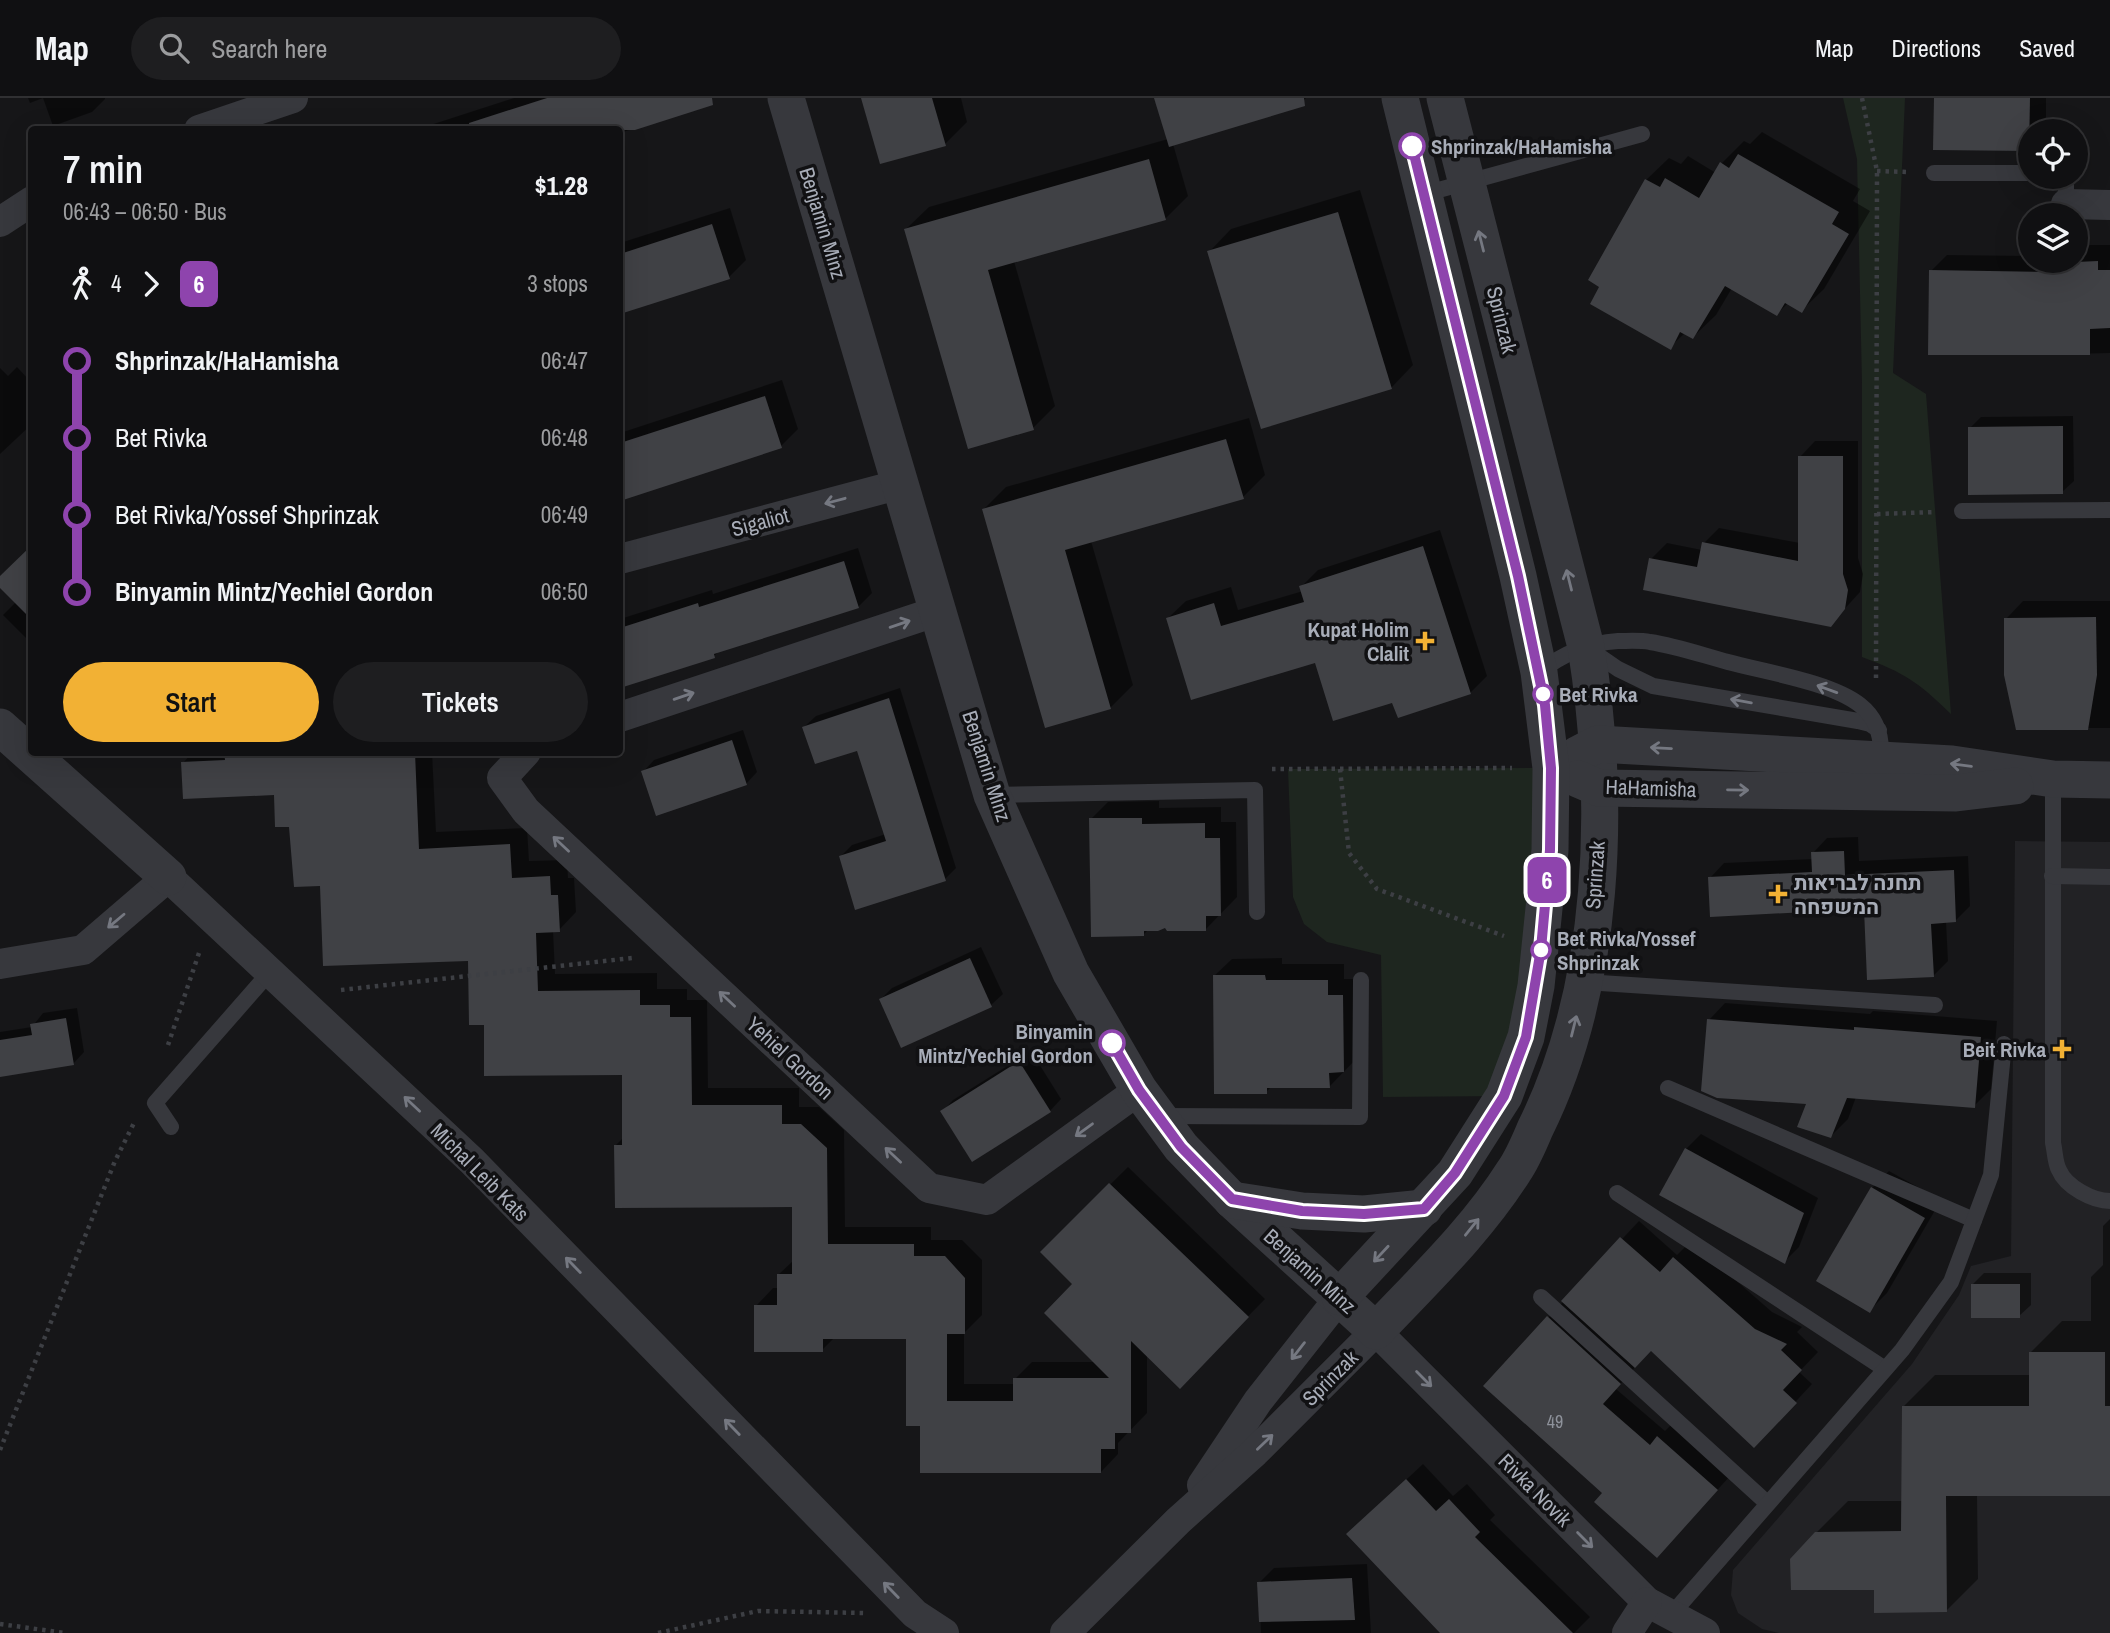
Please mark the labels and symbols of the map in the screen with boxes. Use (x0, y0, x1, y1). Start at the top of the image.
place label: Shprinzak/HaHamisha (1431, 132, 1612, 161)
marker: Shprinzak/HaHamisha (1399, 133, 1425, 159)
street label: Benjamin Minz (792, 164, 854, 283)
one-way arrow (1474, 231, 1487, 253)
street label: Sprinzak (1480, 284, 1524, 357)
one-way arrow (824, 496, 846, 509)
street label: Sigaliot (728, 500, 792, 544)
one-way arrow (1562, 570, 1575, 592)
place label: Kupat Holim Clalit (1308, 615, 1409, 668)
one-way arrow (889, 616, 911, 629)
marker: Kupat Holim Clalit (1415, 631, 1435, 651)
place label: Bet Rivka (1559, 680, 1638, 709)
one-way arrow (1817, 682, 1839, 694)
marker: Bet Rivka (1533, 684, 1553, 704)
one-way arrow (673, 689, 695, 701)
one-way arrow (1730, 694, 1753, 707)
street label: Benjamin Minz (955, 707, 1019, 825)
one-way arrow (1649, 741, 1672, 754)
one-way arrow (1950, 759, 1973, 772)
street label: HaHamisha (1605, 772, 1697, 804)
one-way arrow (1726, 783, 1749, 797)
one-way arrow (553, 835, 570, 852)
street label: Sprinzak (1578, 840, 1612, 910)
line badge: 6 (1524, 857, 1570, 903)
place label: תחנה לבריאות המשפחה (1794, 868, 1922, 921)
marker: תחנה לבריאות המשפחה (1768, 884, 1788, 904)
one-way arrow (108, 913, 126, 929)
place label: Bet Rivka/Yossef Shprinzak (1557, 924, 1696, 977)
marker: Bet Rivka/Yossef Shprinzak (1531, 940, 1551, 960)
one-way arrow (719, 991, 736, 1008)
street label: Yehiel Gordon (740, 1010, 840, 1106)
one-way arrow (1568, 1015, 1581, 1038)
place label: Binyamin Mintz/Yechiel Gordon (918, 1017, 1093, 1070)
marker: Binyamin Mintz/Yechiel Gordon (1099, 1030, 1125, 1056)
place label: Beit Rivka (1963, 1035, 2046, 1064)
marker: Beit Rivka (2052, 1039, 2072, 1059)
one-way arrow (404, 1096, 421, 1113)
street label: Michal Leib Kats (424, 1116, 536, 1228)
one-way arrow (1075, 1122, 1094, 1137)
one-way arrow (885, 1146, 902, 1163)
one-way arrow (1465, 1219, 1480, 1237)
street label: Benjamin Minz (1258, 1222, 1363, 1320)
one-way arrow (1372, 1245, 1389, 1262)
one-way arrow (565, 1256, 582, 1273)
one-way arrow (1290, 1341, 1305, 1359)
street label: Sprinzak (1296, 1343, 1365, 1412)
one-way arrow (1415, 1371, 1432, 1388)
house number: 49 (1547, 1409, 1563, 1434)
one-way arrow (724, 1419, 741, 1436)
one-way arrow (1256, 1433, 1273, 1450)
street label: Rivka Novik (1492, 1447, 1578, 1533)
one-way arrow (1576, 1532, 1593, 1549)
one-way arrow (883, 1582, 900, 1599)

